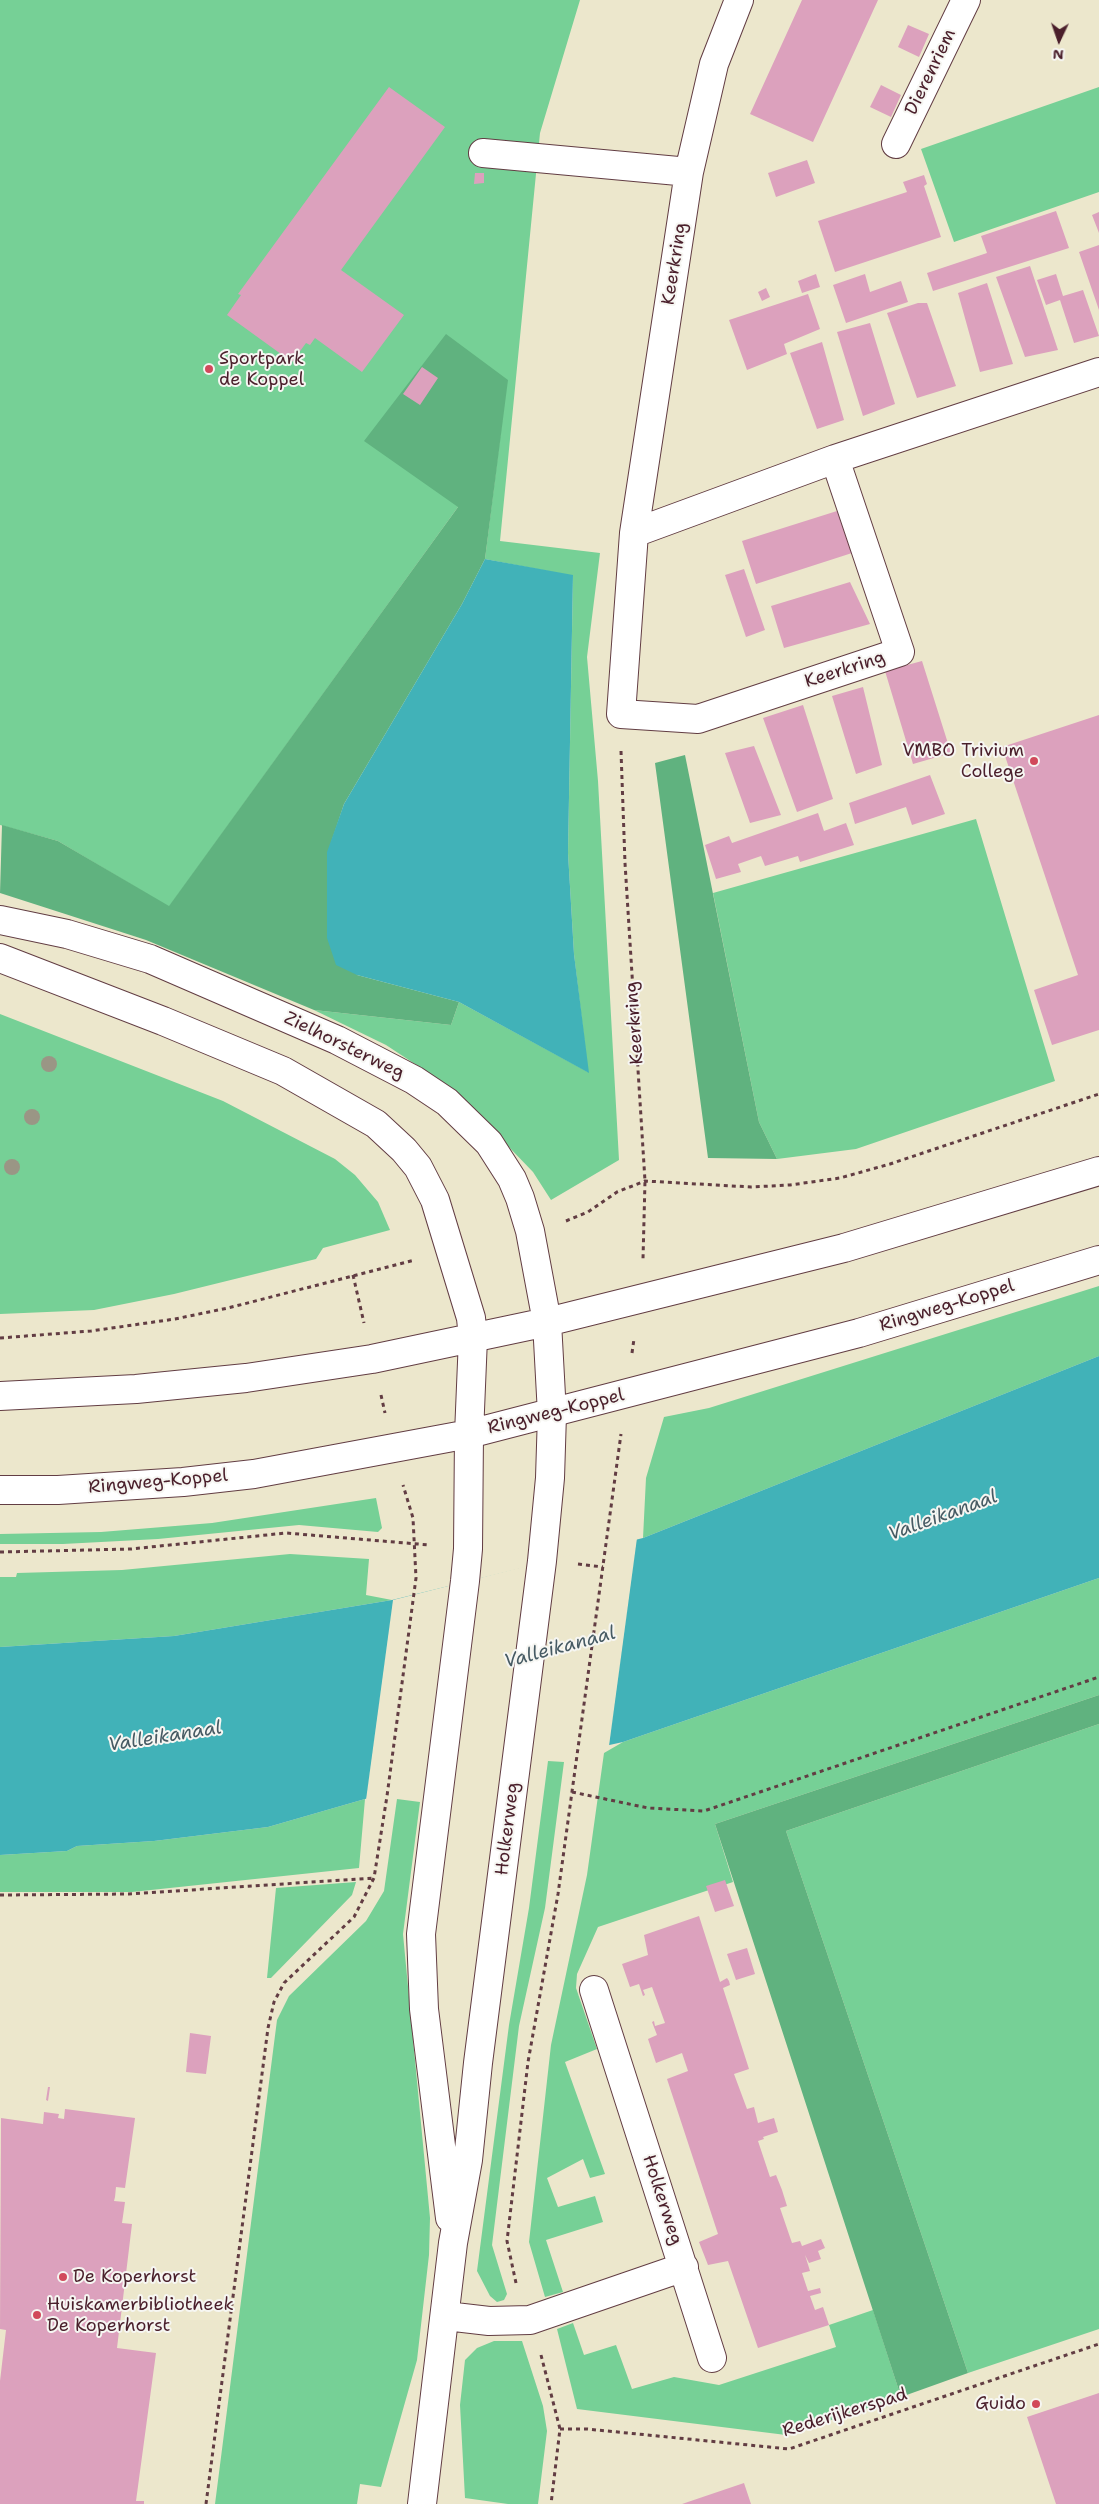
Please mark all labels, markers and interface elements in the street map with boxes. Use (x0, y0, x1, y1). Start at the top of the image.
north arrow (1034, 15, 1084, 65)
street label: Dierenriem (901, 25, 961, 119)
text: N (1052, 46, 1064, 64)
street label: Keerkring (658, 221, 692, 307)
place label: Sportpark de Koppel (219, 348, 304, 390)
marker: Sportpark de Koppel (203, 363, 215, 375)
street label: Keerkring (802, 647, 888, 693)
place label: VMBO Trivium College (902, 740, 1024, 782)
marker: VMBO Trivium College (1028, 755, 1040, 767)
street label: Keerkring (621, 981, 649, 1065)
street label: Zielhorsterweg (280, 1008, 408, 1084)
street label: Ringweg-Koppel (877, 1275, 1017, 1337)
street label: Ringweg-Koppel (486, 1385, 626, 1439)
street label: Ringweg-Koppel (87, 1465, 229, 1499)
water label: Valleikanaal (885, 1486, 1001, 1546)
water label: Valleikanaal (502, 1622, 618, 1674)
water label: Valleikanaal (107, 1717, 223, 1757)
street label: Holkerweg (492, 1781, 524, 1877)
street label: Holkerweg (637, 2152, 687, 2248)
place label: De Koperhorst (73, 2266, 196, 2288)
marker: De Koperhorst (57, 2271, 69, 2283)
place label: Huiskamerbibliotheek De Koperhorst (47, 2294, 234, 2336)
marker: Huiskamerbibliotheek De Koperhorst (31, 2309, 43, 2321)
street label: Rederijkerspad (780, 2384, 910, 2442)
place label: Guido (975, 2393, 1026, 2415)
marker: Guido (1030, 2398, 1042, 2410)

